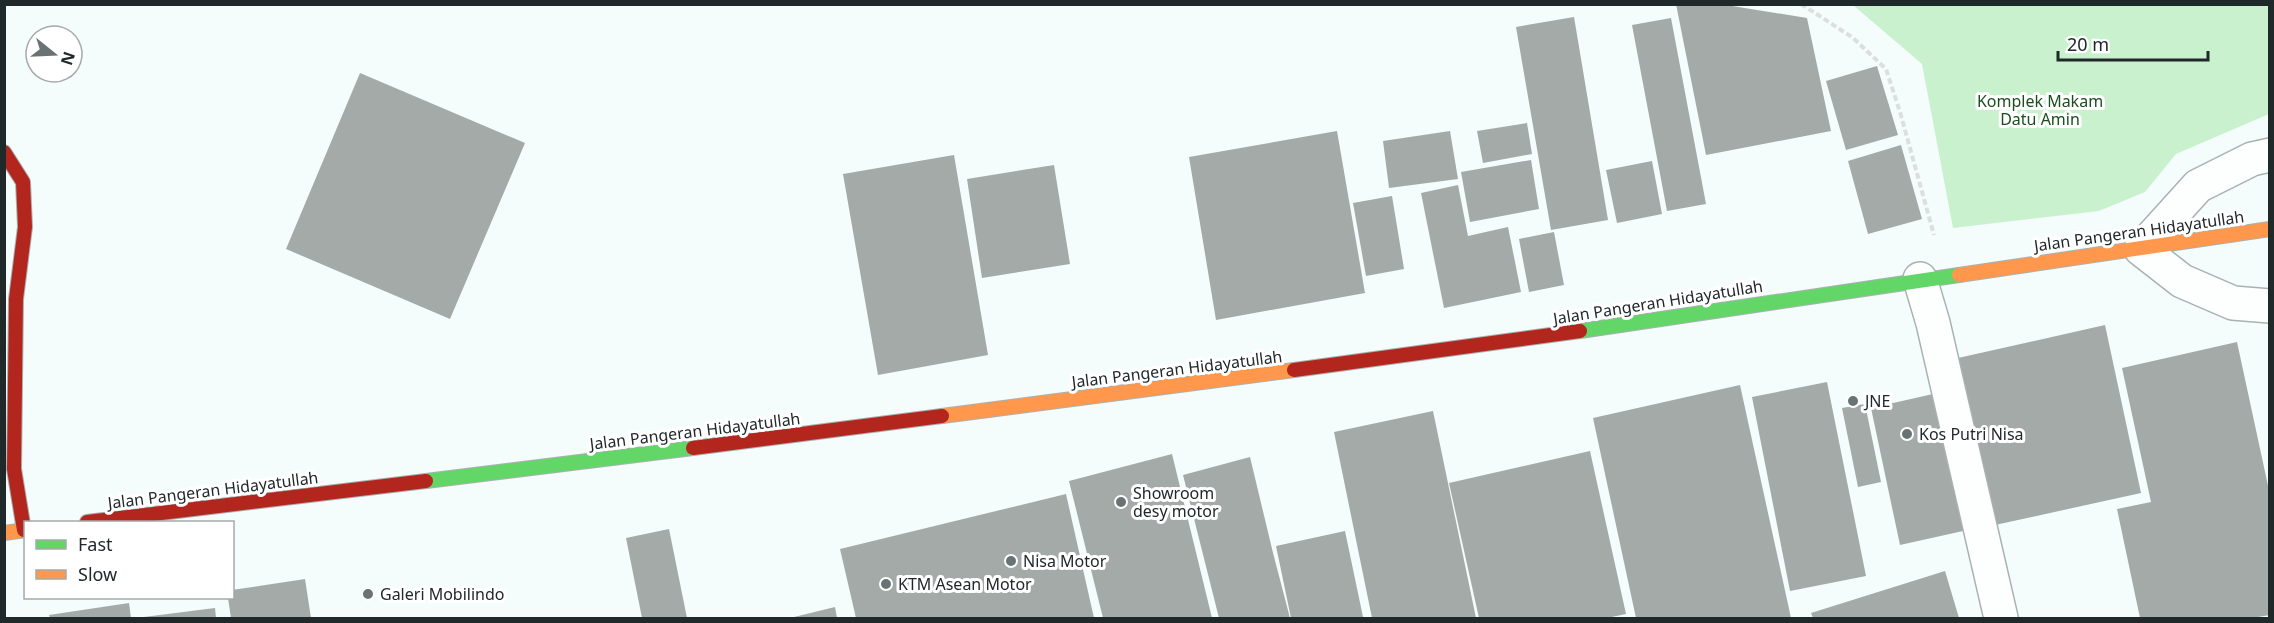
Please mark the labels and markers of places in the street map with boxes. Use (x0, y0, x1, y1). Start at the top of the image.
place label: JNE (1863, 390, 1890, 412)
marker: JNE (1846, 394, 1860, 408)
place label: Kos Putri Nisa (1919, 423, 2024, 445)
marker: Kos Putri Nisa (1900, 427, 1914, 441)
place label: Showroom desy motor (1133, 482, 1219, 522)
marker: Showroom desy motor (1114, 495, 1128, 509)
place label: Nisa Motor (1023, 550, 1107, 572)
marker: Nisa Motor (1004, 554, 1018, 568)
place label: KTM Asean Motor (898, 573, 1032, 595)
marker: KTM Asean Motor (879, 577, 893, 591)
place label: Galeri Mobilindo (380, 583, 505, 605)
marker: Galeri Mobilindo (361, 587, 375, 601)

